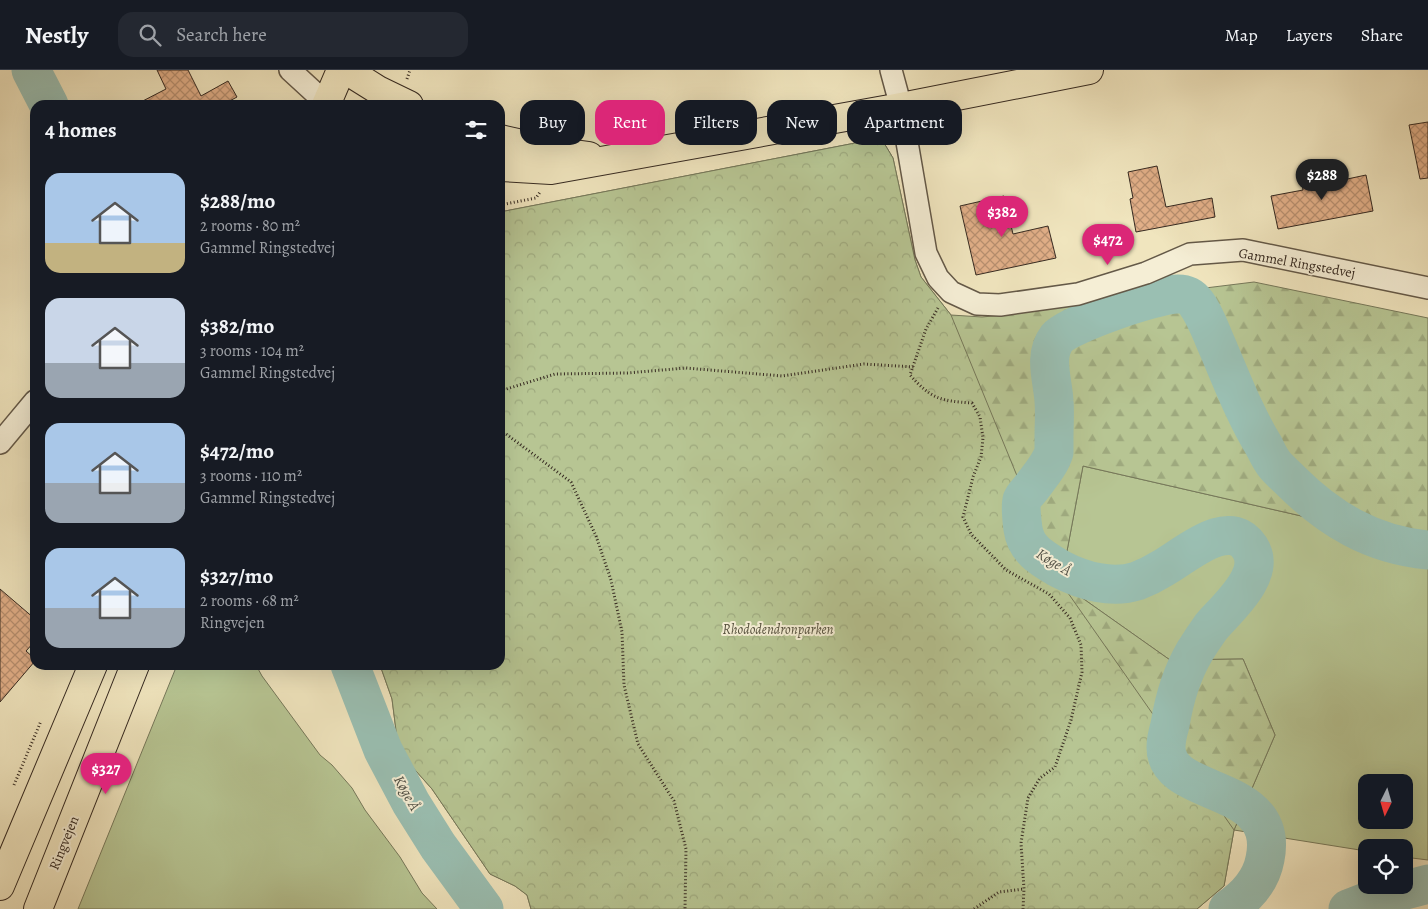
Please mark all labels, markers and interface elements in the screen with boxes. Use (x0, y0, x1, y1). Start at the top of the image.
search box (118, 12, 468, 57)
text: Nestly (25, 19, 88, 51)
icon: search (136, 21, 164, 49)
text: Search here (176, 22, 267, 48)
text: Map (1225, 23, 1258, 47)
text: Layers (1286, 23, 1333, 47)
text: Share (1361, 23, 1403, 47)
chip: Buy (520, 100, 585, 145)
chip: Rent (595, 100, 665, 145)
chip: Filters (675, 100, 757, 145)
chip: New (767, 100, 837, 145)
chip: Apartment (847, 100, 962, 145)
text: 4 homes (45, 116, 117, 144)
icon: filters (462, 116, 490, 144)
pin: $288 (1292, 158, 1352, 201)
text: $288 (1307, 164, 1337, 186)
text: $288/mo (200, 187, 275, 215)
icon: home (85, 193, 145, 253)
pin: $382 (972, 196, 1032, 238)
text: $382 (987, 201, 1017, 223)
text: 2 rooms · 80 m² (200, 215, 300, 237)
pin: $472 (1078, 224, 1138, 266)
text: $472 (1093, 229, 1123, 251)
text: Gammel Ringstedvej (200, 237, 335, 259)
street label: Gammel Ringstedvej (1237, 243, 1357, 283)
text: $382/mo (200, 312, 274, 340)
icon: home (85, 318, 145, 378)
text: 3 rooms · 104 m² (200, 340, 304, 362)
text: Gammel Ringstedvej (200, 362, 335, 384)
text: $472/mo (200, 437, 274, 465)
icon: home (85, 443, 145, 503)
text: 3 rooms · 110 m² (200, 465, 302, 487)
text: Gammel Ringstedvej (200, 487, 335, 509)
water label: Køge Å (1033, 544, 1076, 581)
text: $327/mo (200, 562, 273, 590)
icon: home (85, 568, 145, 628)
text: 2 rooms · 68 m² (200, 590, 299, 612)
text: Ringvejen (200, 612, 265, 634)
park label: Rhododendronparken (723, 620, 833, 639)
pin: $327 (76, 752, 136, 795)
text: $327 (92, 758, 120, 780)
water label: Køge Å (389, 772, 425, 815)
north arrow (1358, 774, 1412, 829)
map controls (1358, 774, 1413, 894)
street label: Ringvejen (45, 813, 84, 873)
button: locate (1358, 839, 1413, 894)

